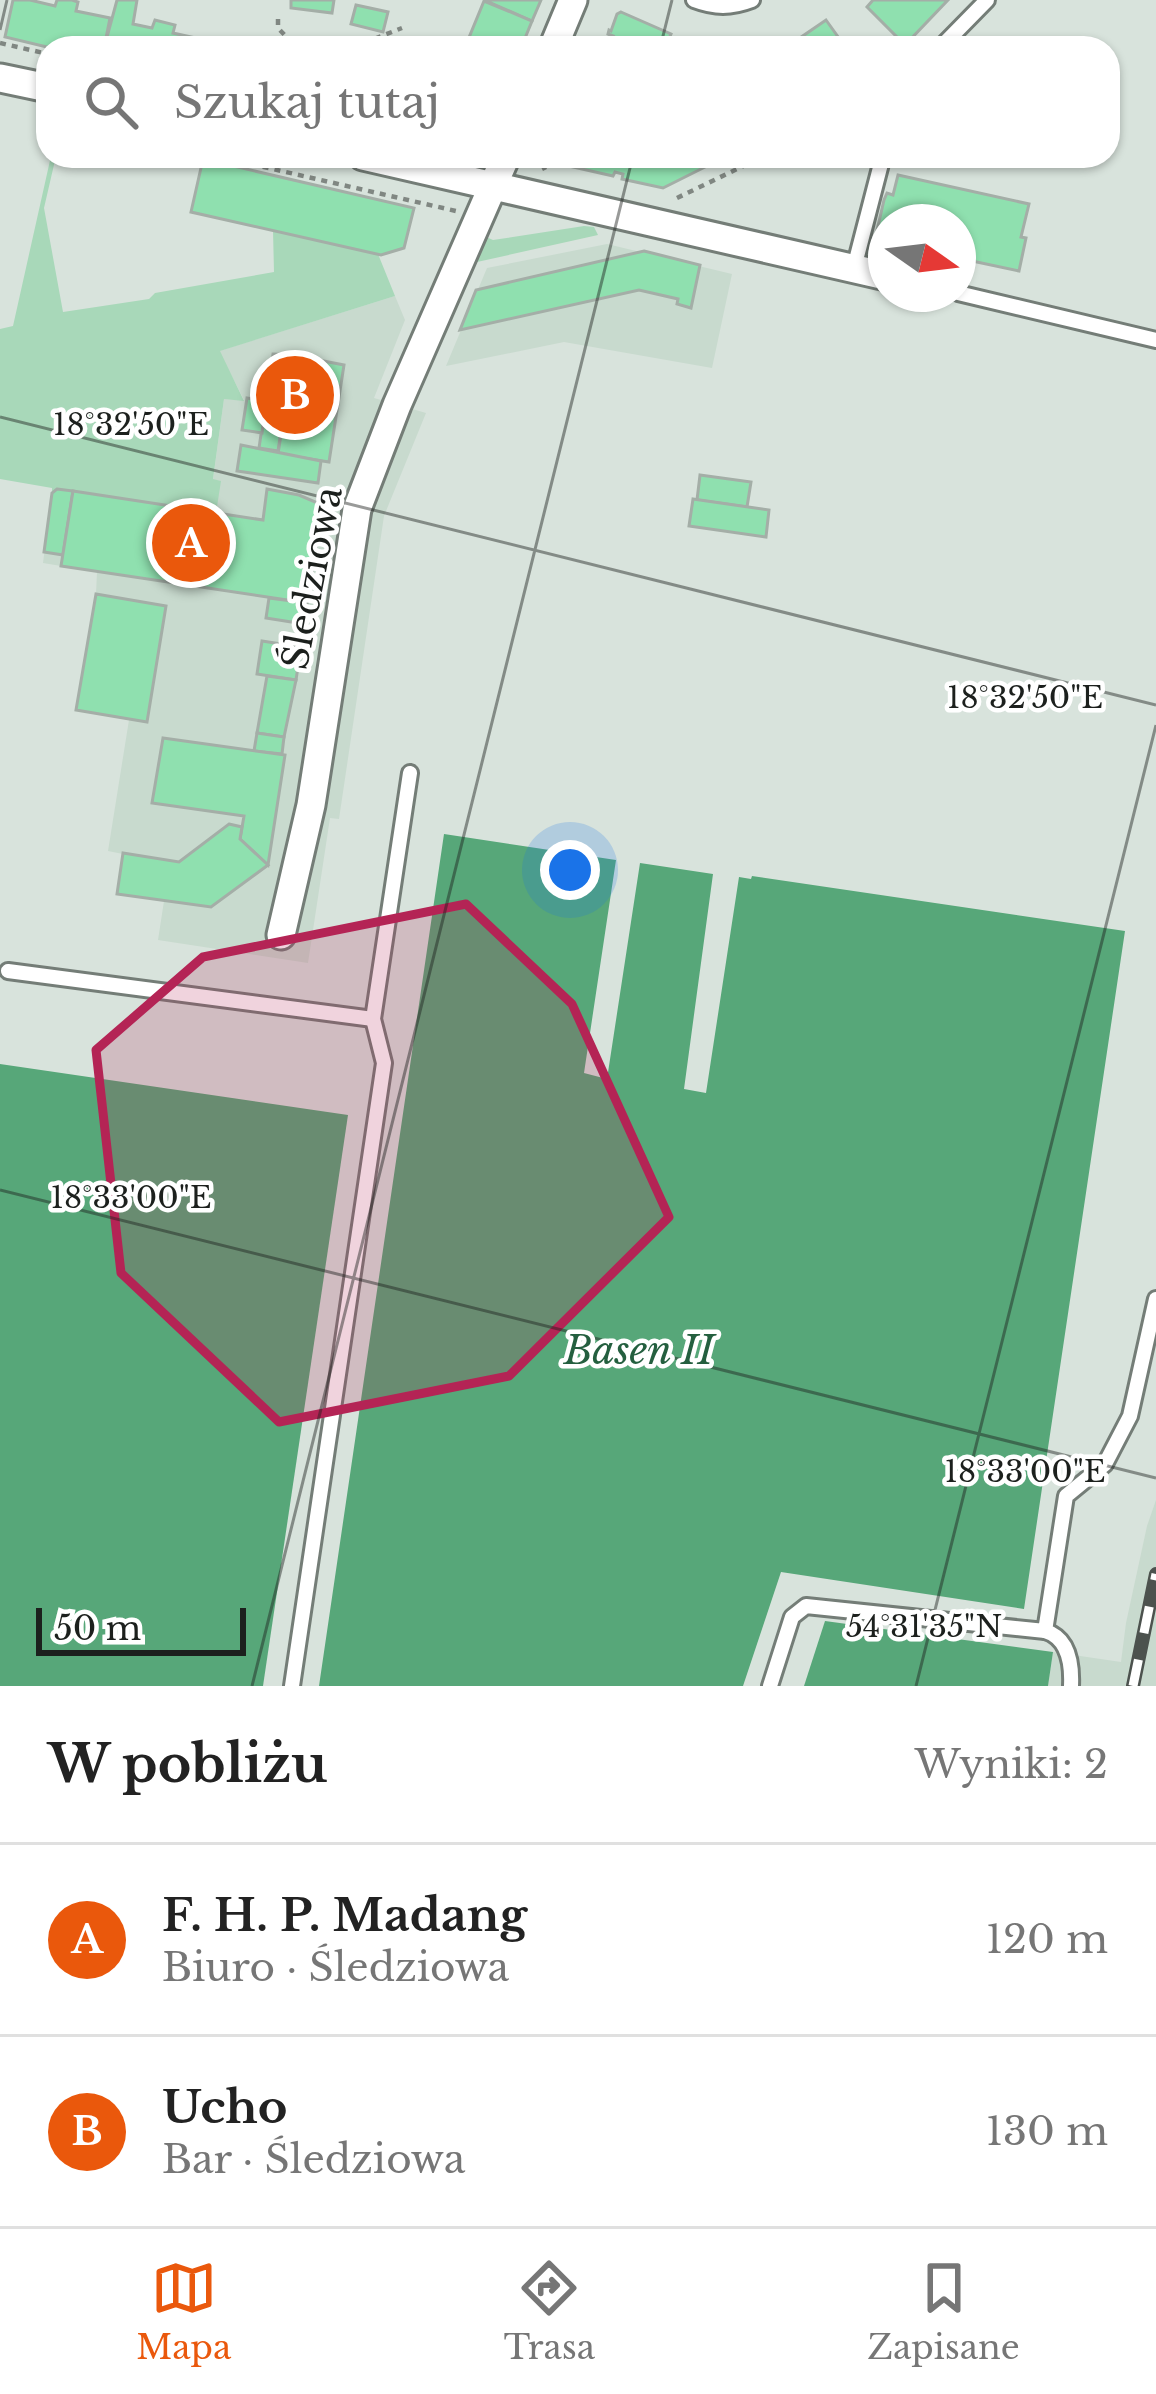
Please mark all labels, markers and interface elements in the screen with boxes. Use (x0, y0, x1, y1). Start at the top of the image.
search box (36, 36, 1120, 168)
icon: search (78, 69, 144, 135)
text: Szukaj tutaj (174, 74, 440, 130)
north arrow (868, 204, 976, 312)
pin: B (256, 350, 334, 440)
text: 18°32'50"E (53, 406, 209, 443)
street label: Śledziowa (271, 483, 352, 673)
pin: A (152, 498, 230, 588)
text: 18°32'50"E (947, 679, 1103, 716)
your location (540, 840, 600, 900)
text: 18°33'00"E (51, 1179, 211, 1216)
water label: Basen II (562, 1326, 717, 1375)
text: 18°33'00"E (945, 1453, 1105, 1490)
scale bar (36, 1602, 246, 1655)
text: 50 m (54, 1608, 141, 1649)
text: 54°31'35"N (846, 1608, 1002, 1645)
text: W pobliżu (48, 1733, 327, 1796)
text: Wyniki: 2 (915, 1740, 1108, 1789)
text: F. H. P. Madang (162, 1887, 527, 1943)
text: A (71, 1915, 103, 1964)
text: 120 m (986, 1915, 1108, 1964)
text: Biuro · Śledziowa (162, 1943, 509, 1992)
text: Ucho (162, 2079, 287, 2135)
text: B (71, 2107, 103, 2156)
text: 130 m (986, 2107, 1108, 2156)
text: Bar · Śledziowa (162, 2135, 465, 2184)
tab: Mapa (136, 2255, 231, 2368)
tab: Trasa (504, 2255, 595, 2368)
tab: Zapisane (868, 2255, 1020, 2368)

